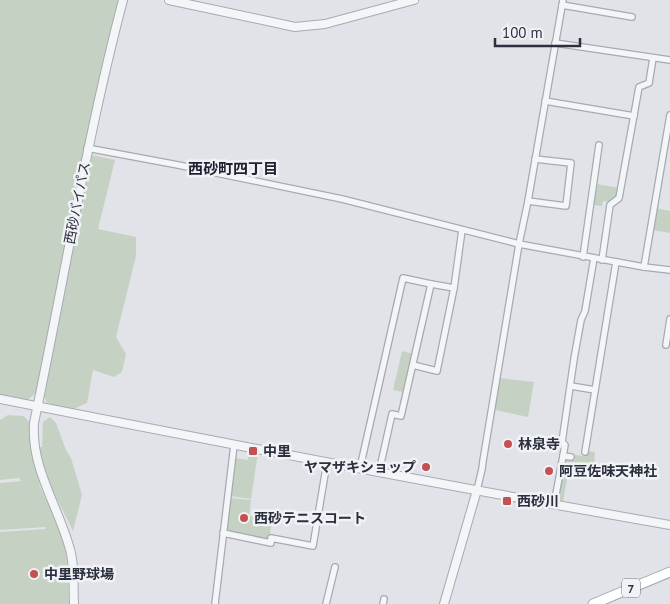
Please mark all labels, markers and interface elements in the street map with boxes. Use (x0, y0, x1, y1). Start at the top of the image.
scale bar (495, 15, 580, 47)
text: 100 m (502, 23, 543, 42)
district label: 西砂町四丁目 (188, 159, 278, 178)
street label: 西砂バイパス (60, 160, 94, 246)
place label: 林泉寺 (518, 435, 560, 453)
marker: 林泉寺 (502, 438, 514, 450)
place label: 中里 (263, 442, 291, 460)
marker: 中里 (247, 445, 259, 457)
place label: ヤマザキショップ (304, 458, 416, 476)
marker: ヤマザキショップ (420, 461, 432, 473)
place label: 阿豆佐味天神社 (559, 462, 657, 480)
marker: 阿豆佐味天神社 (543, 465, 555, 477)
place label: 西砂川 (517, 492, 559, 510)
marker: 西砂川 (501, 495, 513, 507)
place label: 西砂テニスコート (254, 509, 366, 527)
marker: 西砂テニスコート (238, 512, 250, 524)
place label: 中里野球場 (44, 565, 114, 583)
marker: 中里野球場 (28, 568, 40, 580)
road number: 7 (622, 578, 640, 598)

